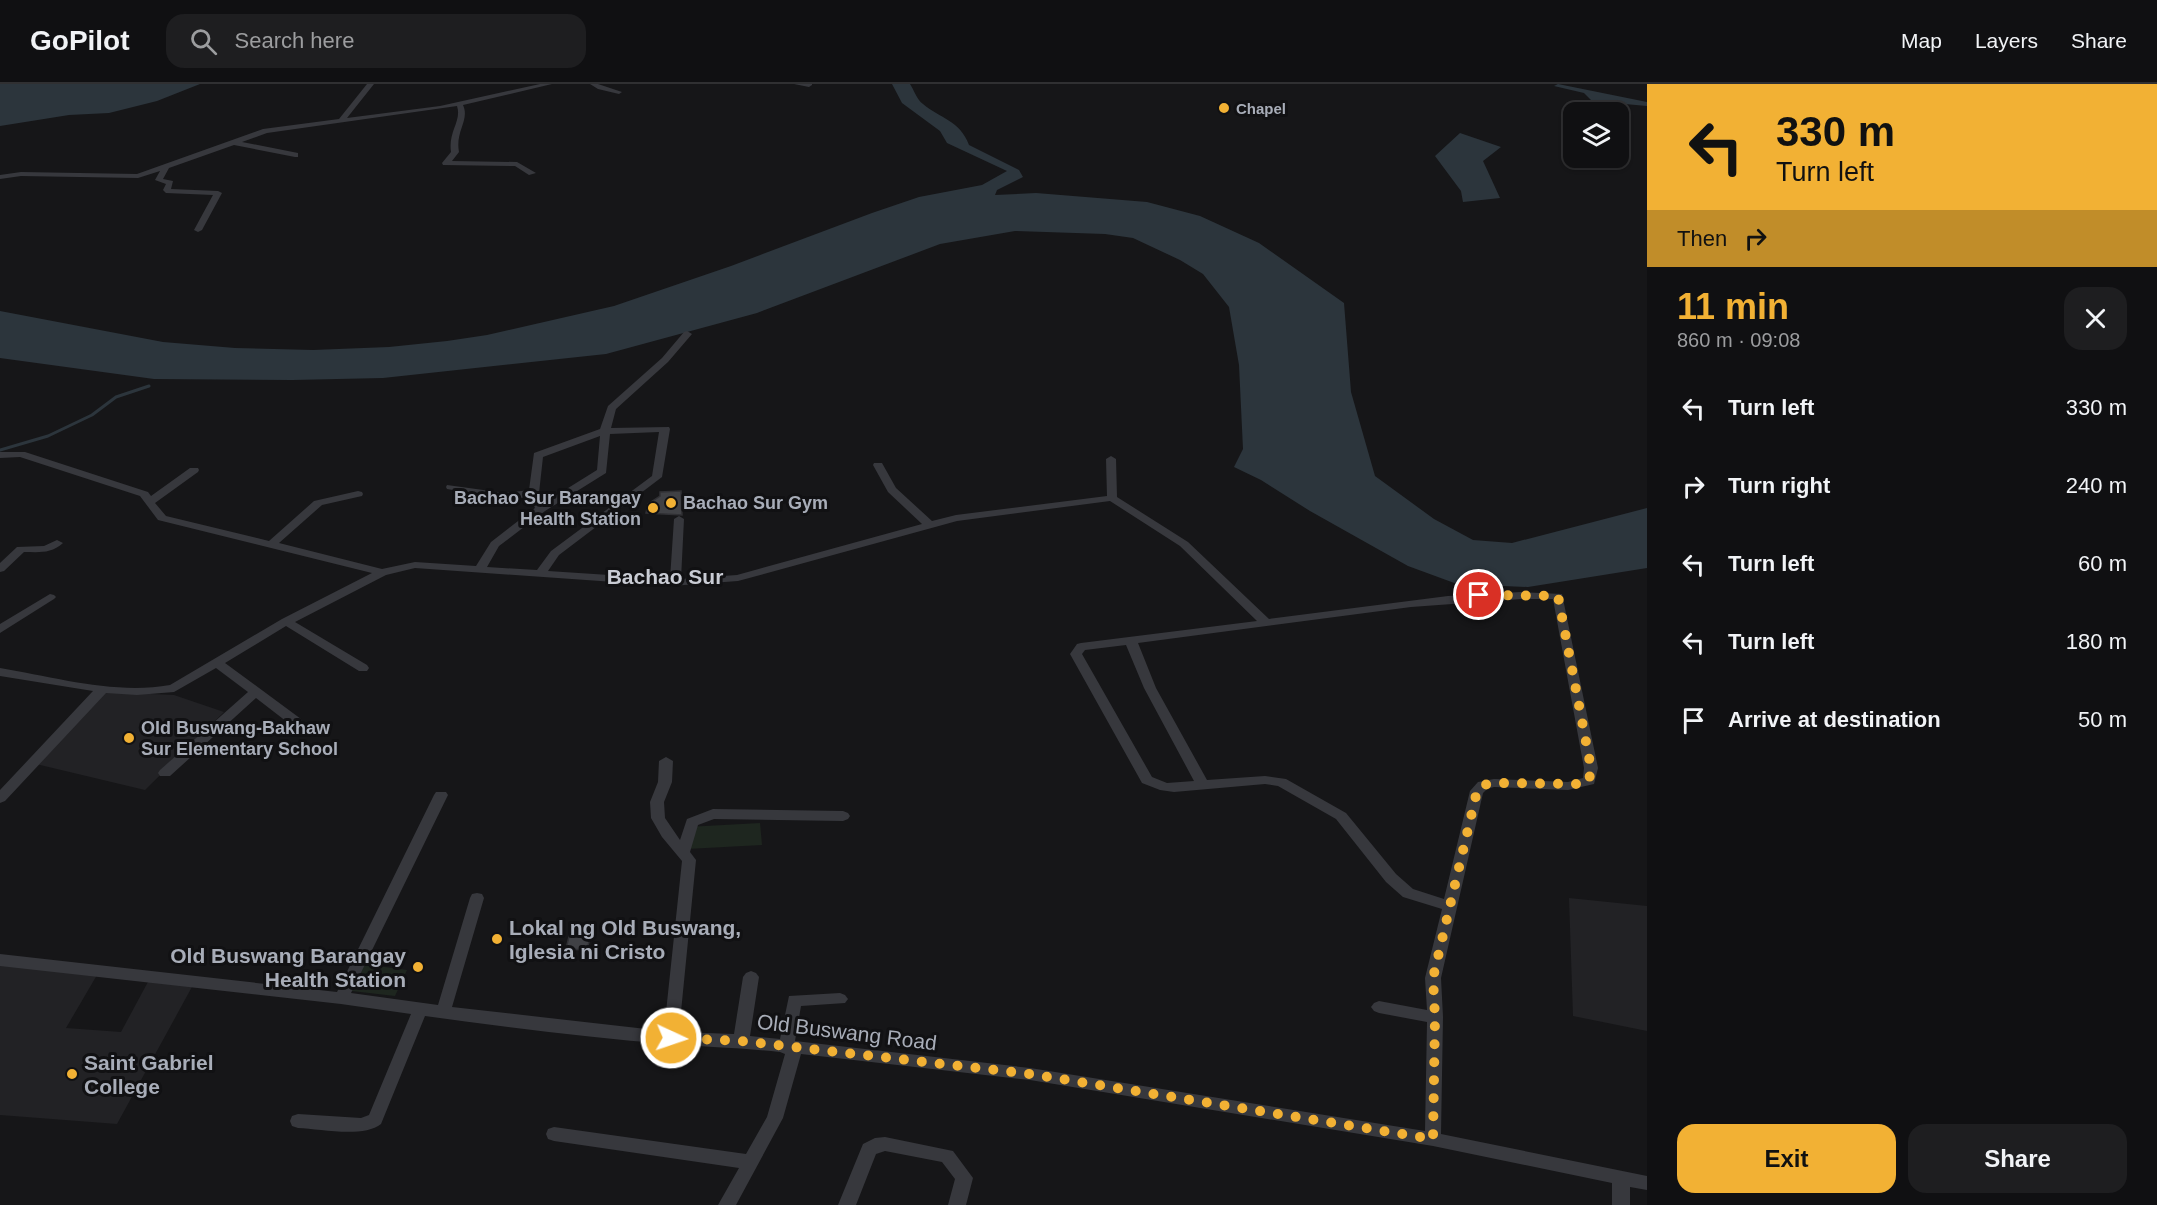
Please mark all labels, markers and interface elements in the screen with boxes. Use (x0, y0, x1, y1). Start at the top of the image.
search box (166, 14, 586, 68)
text: GoPilot (30, 25, 130, 56)
icon: search (187, 25, 220, 58)
text: Search here (235, 28, 354, 53)
text: Map (1901, 29, 1942, 52)
text: Layers (1975, 29, 2038, 52)
text: Share (2071, 29, 2127, 52)
place label: Chapel (1236, 100, 1286, 117)
marker: Chapel (1217, 101, 1231, 115)
map controls (1563, 102, 1629, 168)
button: layers (1563, 102, 1629, 168)
icon: left (1677, 108, 1755, 186)
text: 330 m (1776, 108, 1895, 155)
text: Turn left (1776, 157, 1874, 187)
icon: right (1739, 222, 1772, 255)
text: Then (1677, 226, 1727, 251)
text: 11 min (1677, 286, 1789, 327)
button: close (2064, 287, 2127, 350)
text: 860 m · 09:08 (1677, 329, 1800, 351)
icon: left (1677, 392, 1710, 425)
text: Turn left (1728, 395, 1814, 420)
text: 330 m (2066, 395, 2127, 420)
icon: right (1677, 470, 1710, 503)
text: Turn right (1728, 473, 1830, 498)
text: 240 m (2066, 473, 2127, 498)
place label: Bachao Sur Barangay Health Station (454, 488, 641, 529)
place label: Bachao Sur Gym (683, 493, 828, 513)
marker: Bachao Sur Gym (664, 496, 678, 510)
marker: Bachao Sur Barangay Health Station (646, 501, 660, 515)
icon: left (1677, 548, 1710, 581)
text: Turn left (1728, 551, 1814, 576)
text: 60 m (2078, 551, 2127, 576)
district label: Bachao Sur (607, 565, 723, 588)
pin (1453, 569, 1504, 620)
icon: arrive (1462, 578, 1495, 611)
icon: left (1677, 626, 1710, 659)
text: Turn left (1728, 629, 1814, 654)
text: 180 m (2066, 629, 2127, 654)
icon: arrive (1677, 704, 1710, 737)
text: Arrive at destination (1728, 707, 1941, 732)
text: 50 m (2078, 707, 2127, 732)
place label: Old Buswang-Bakhaw Sur Elementary School (141, 718, 338, 759)
marker: Old Buswang-Bakhaw Sur Elementary School (122, 731, 136, 745)
place label: Lokal ng Old Buswang, Iglesia ni Cristo (509, 916, 741, 963)
marker: Lokal ng Old Buswang, Iglesia ni Cristo (490, 932, 504, 946)
place label: Old Buswang Barangay Health Station (170, 944, 406, 991)
marker: Old Buswang Barangay Health Station (411, 960, 425, 974)
position arrow (639, 1006, 703, 1070)
street label: Old Buswang Road (756, 1010, 938, 1054)
place label: Saint Gabriel College (84, 1051, 214, 1098)
marker: Saint Gabriel College (65, 1067, 79, 1081)
button: Exit (1677, 1124, 1896, 1193)
button: Share (1908, 1124, 2127, 1193)

